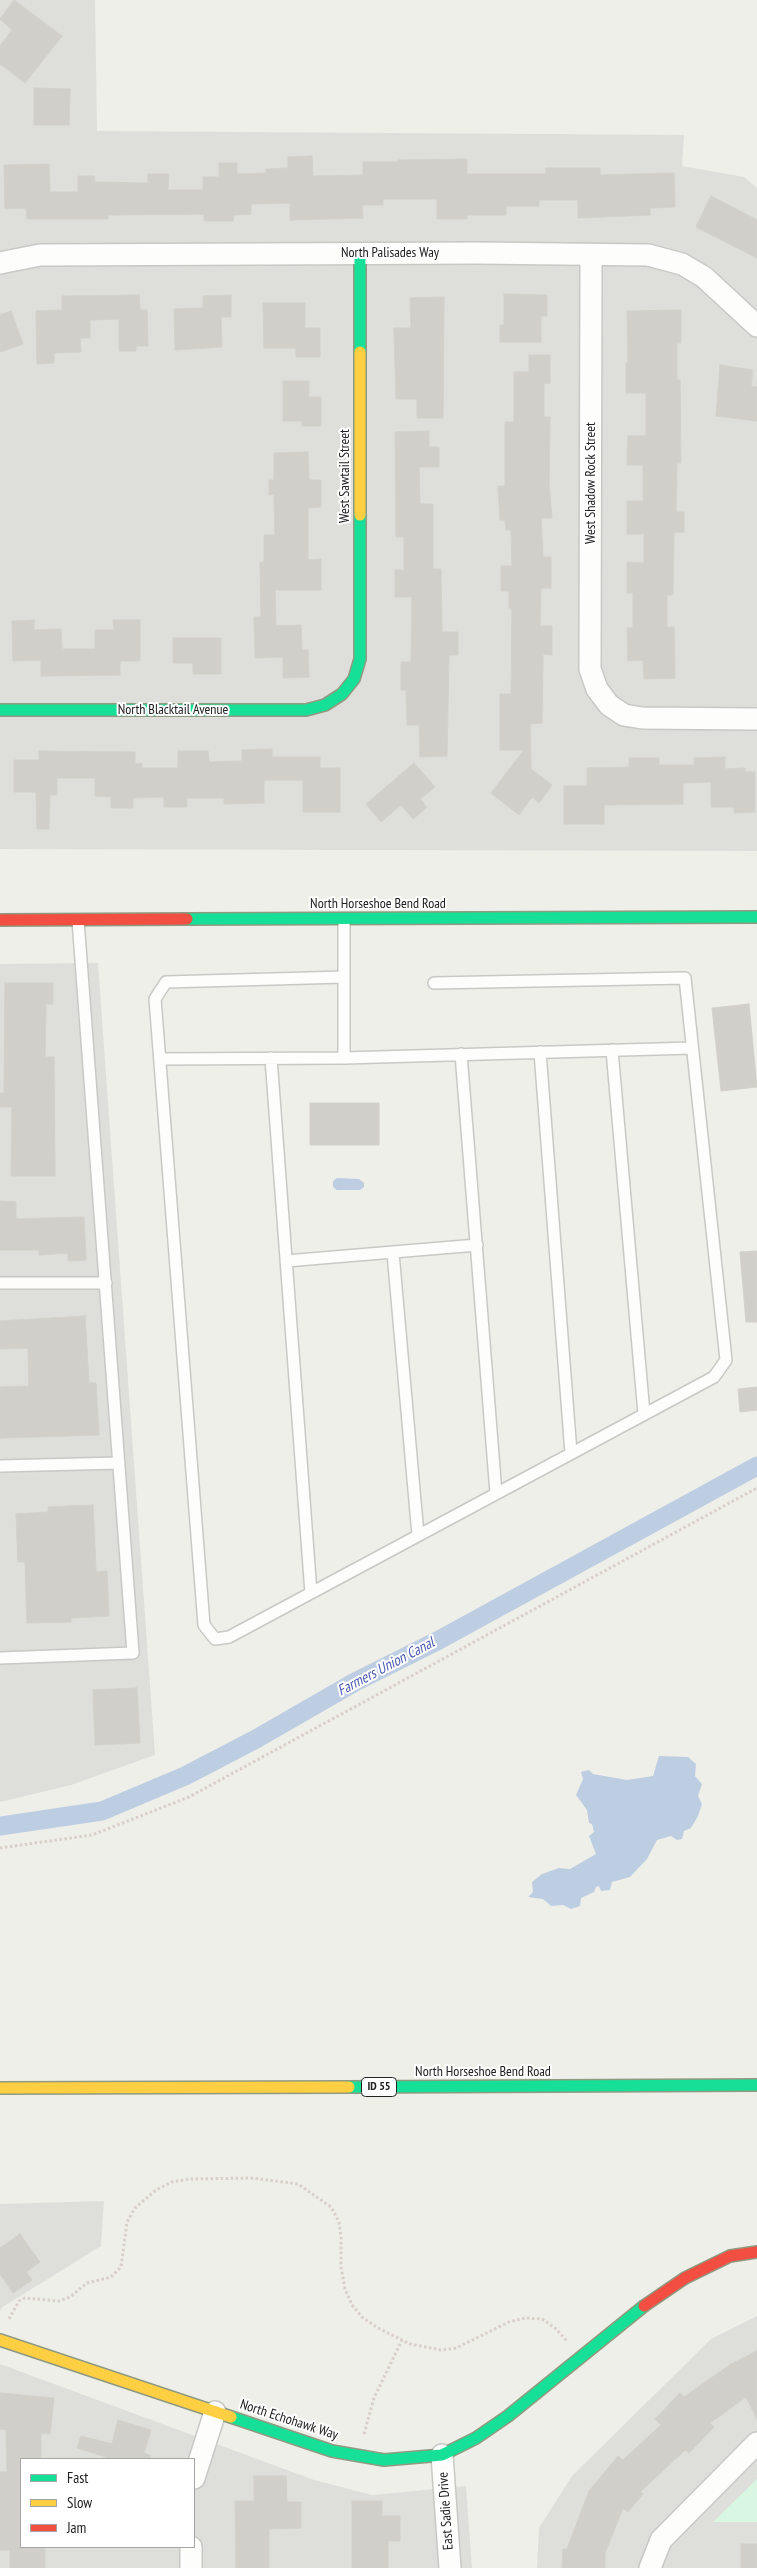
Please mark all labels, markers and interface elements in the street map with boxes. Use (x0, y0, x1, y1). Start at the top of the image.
street label: North Palisades Way (341, 245, 439, 261)
street label: West Shadow Rock Street (583, 422, 599, 544)
street label: West Sawtail Street (337, 429, 353, 523)
street label: North Blacktail Avenue (118, 702, 228, 718)
street label: North Horseshoe Bend Road (310, 896, 446, 912)
water label: Farmers Union Canal (334, 1634, 438, 1700)
street label: North Horseshoe Bend Road (415, 2064, 551, 2080)
road number: ID 55 (362, 2078, 396, 2096)
street label: North Echohawk Way (238, 2396, 340, 2444)
legend (20, 2458, 195, 2548)
text: Fast (67, 2468, 88, 2487)
street label: East Sadie Drive (435, 2471, 457, 2551)
text: Slow (67, 2493, 92, 2512)
text: Jam (67, 2518, 86, 2537)

